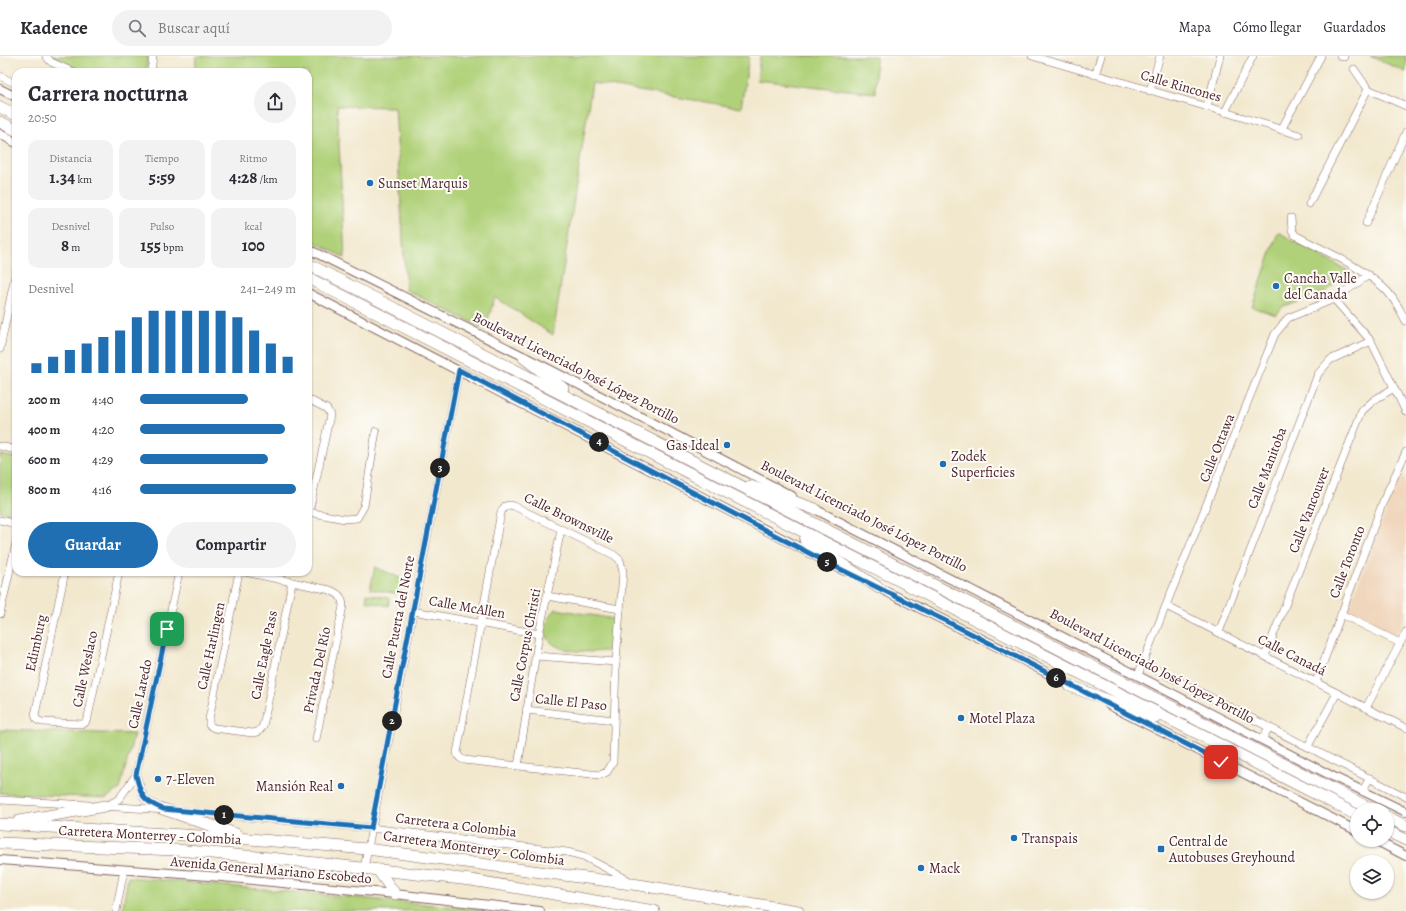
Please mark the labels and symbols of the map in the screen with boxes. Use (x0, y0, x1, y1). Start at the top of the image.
street label: Calle Rincones (1138, 65, 1224, 107)
place label: Sunset Marquis (378, 174, 468, 193)
marker: Sunset Marquis (365, 178, 375, 188)
place label: Cancha Valle del Canada (1284, 269, 1357, 304)
marker: Cancha Valle del Canada (1271, 281, 1281, 291)
street label: Boulevard Licenciado José López Portillo (470, 307, 682, 429)
street label: Calle Ottawa (1195, 410, 1240, 485)
street label: Calle Manitoba (1243, 424, 1291, 512)
pin: 4 (589, 432, 609, 452)
place label: Gas Ideal (666, 436, 720, 455)
marker: Gas Ideal (722, 440, 732, 450)
place label: Zodek Superficies (951, 447, 1015, 482)
street label: Boulevard Licenciado José López Portillo (758, 455, 970, 577)
pin: 3 (430, 458, 450, 478)
marker: Zodek Superficies (938, 459, 948, 469)
street label: Calle Vancouver (1284, 464, 1334, 556)
street label: Calle Brownsville (521, 488, 617, 548)
street label: Calle Toronto (1324, 523, 1370, 601)
pin: 5 (817, 552, 837, 572)
street label: Calle Puerta del Norte (377, 554, 419, 680)
street label: Calle Corpus Christi (505, 587, 545, 703)
street label: Calle McAllen (427, 591, 507, 623)
street label: Calle Harlingen (192, 600, 230, 692)
street label: Boulevard Licenciado José López Portillo (1046, 604, 1258, 728)
street label: Calle Eagle Pass (246, 609, 282, 701)
pin (150, 612, 184, 646)
street label: Edimburg (21, 613, 51, 673)
street label: Privada Del Río (299, 625, 335, 715)
street label: Calle Weslaco (68, 629, 102, 709)
street label: Calle Canadá (1254, 630, 1330, 681)
street label: Calle Laredo (123, 657, 157, 731)
pin: 6 (1046, 668, 1066, 688)
street label: Calle El Paso (534, 689, 608, 715)
place label: Motel Plaza (969, 709, 1036, 728)
pin: 2 (382, 711, 402, 731)
marker: Motel Plaza (956, 713, 966, 723)
pin (1204, 745, 1238, 779)
place label: 7-Eleven (166, 770, 215, 789)
marker: 7-Eleven (153, 774, 163, 784)
place label: Mansión Real (256, 777, 334, 796)
marker: Mansión Real (336, 781, 346, 791)
pin: 1 (214, 805, 234, 825)
street label: Carretera a Colombia (394, 808, 518, 842)
street label: Carretera Monterrey - Colombia (58, 821, 242, 849)
street label: Carretera Monterrey - Colombia (382, 826, 566, 870)
place label: Transpais (1022, 829, 1078, 848)
place label: Central de Autobuses Greyhound (1168, 832, 1296, 867)
marker: Transpais (1009, 833, 1019, 843)
marker: Central de Autobuses Greyhound (1156, 844, 1166, 854)
street label: Avenida General Mariano Escobedo (169, 852, 372, 888)
place label: Mack (929, 859, 960, 878)
marker: Mack (916, 863, 926, 873)

